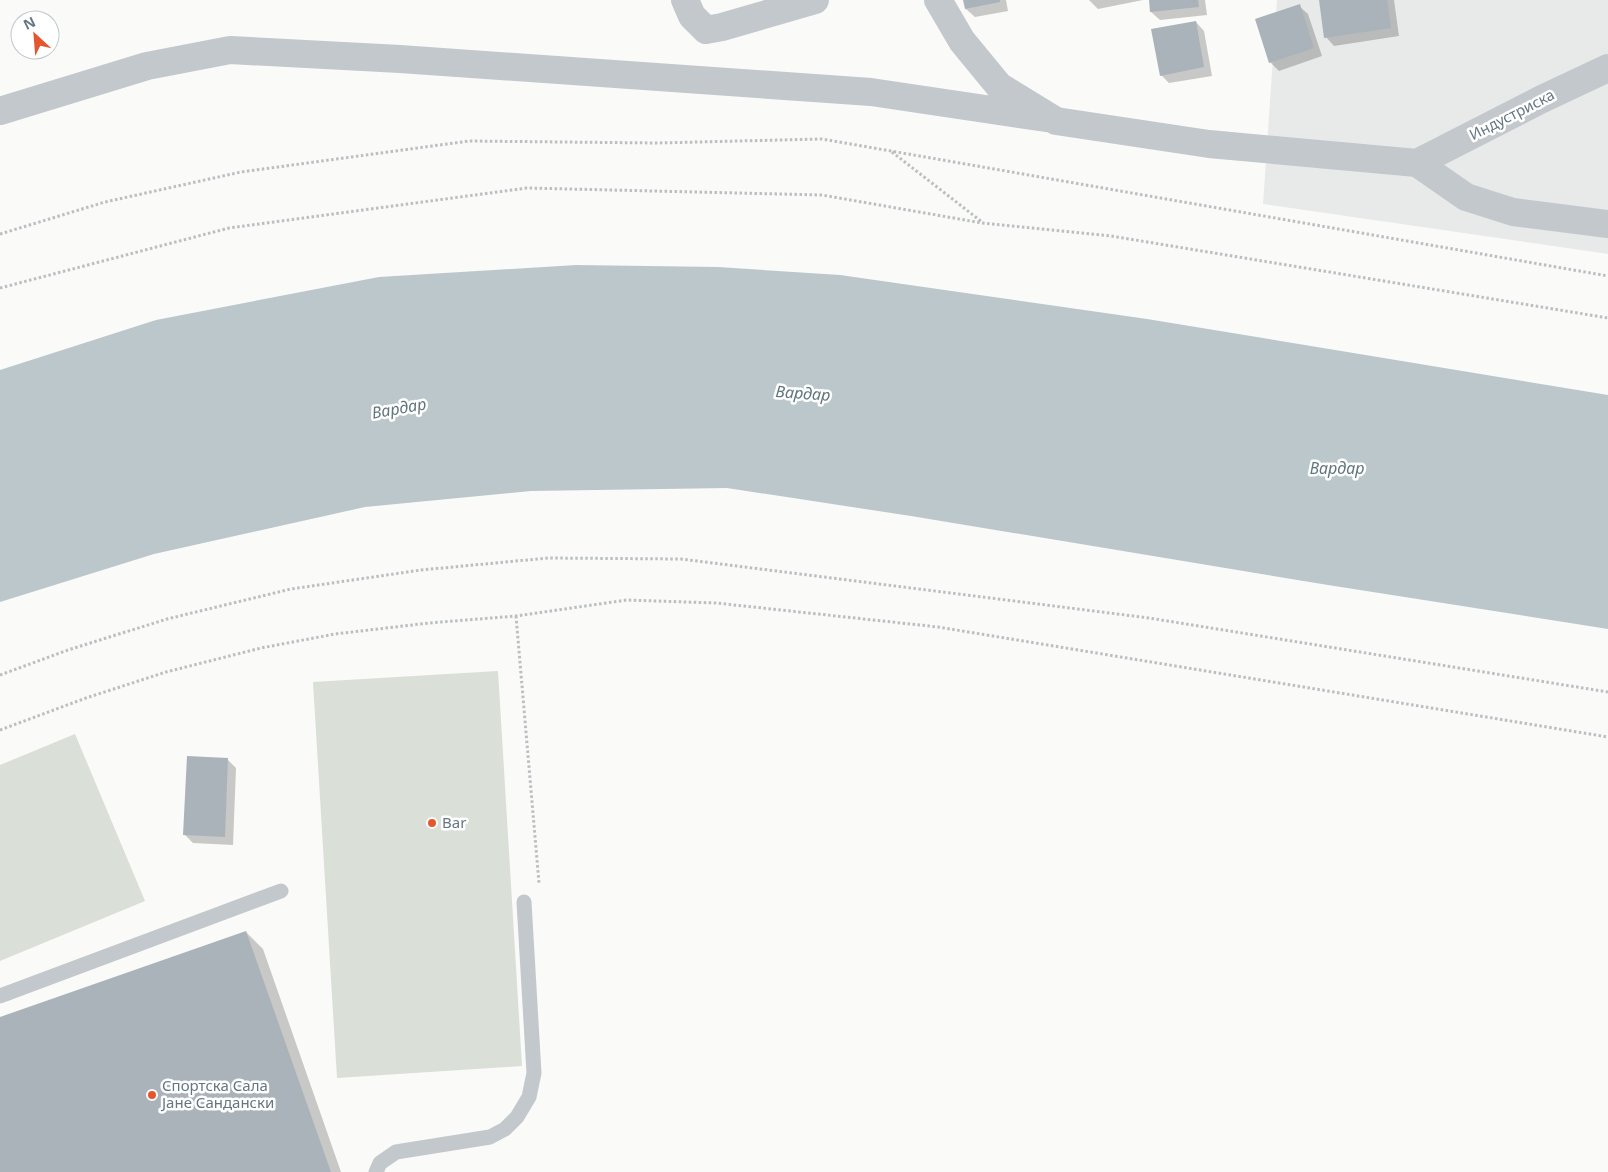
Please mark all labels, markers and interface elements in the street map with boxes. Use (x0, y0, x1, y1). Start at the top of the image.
north arrow (10, 10, 60, 60)
text: N (20, 12, 38, 34)
street label: Индустриска (1466, 84, 1558, 144)
water label: Вардар (775, 380, 831, 406)
water label: Вардар (370, 392, 428, 424)
water label: Вардар (1310, 457, 1364, 479)
place label: Bar (442, 812, 466, 832)
marker: Bar (426, 817, 438, 829)
place label: Спортска Сала Јане Сандански (160, 1075, 274, 1112)
marker: Спортска Сала Јане Сандански (146, 1089, 158, 1101)

